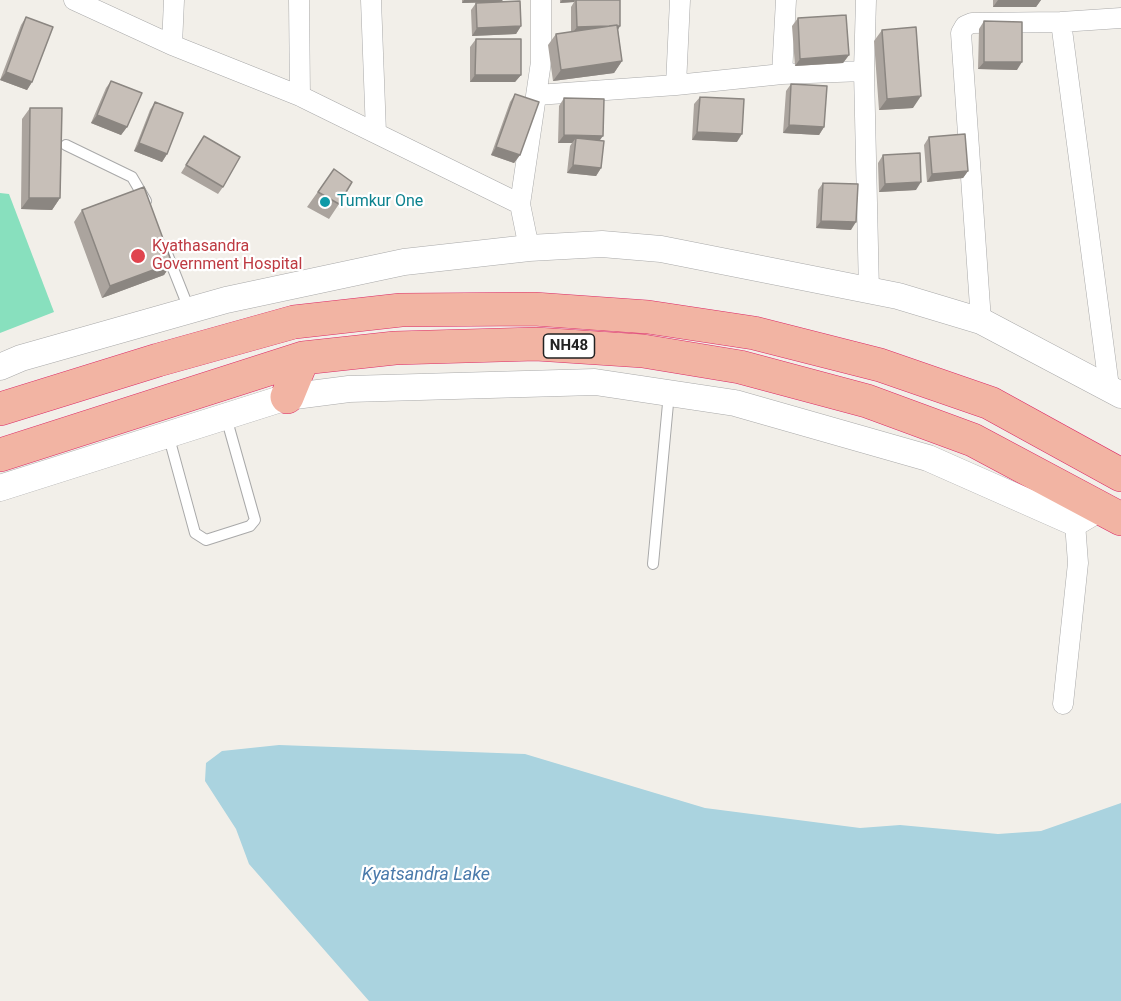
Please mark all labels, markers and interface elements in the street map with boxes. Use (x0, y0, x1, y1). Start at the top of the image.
place label: Tumkur One (337, 192, 423, 212)
marker: Tumkur One (318, 195, 332, 209)
place label: Kyathasandra Government Hospital (152, 237, 302, 275)
marker: Kyathasandra Government Hospital (129, 247, 147, 265)
road number: NH48 (544, 334, 594, 358)
water label: Kyatsandra Lake (362, 864, 490, 886)

